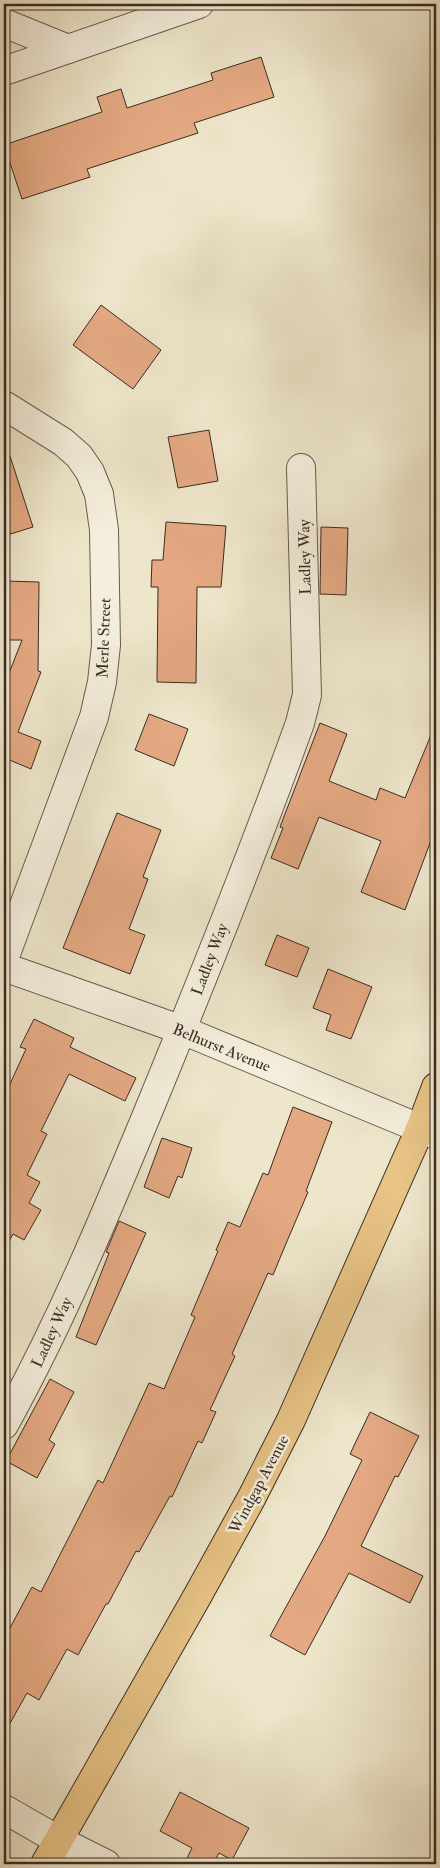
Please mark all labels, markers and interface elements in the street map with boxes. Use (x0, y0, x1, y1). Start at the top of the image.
street label: Ladley Way (294, 518, 316, 595)
street label: Merle Street (93, 597, 115, 679)
street label: Ladley Way (187, 920, 233, 998)
street label: Belhurst Avenue (170, 1019, 274, 1077)
street label: Ladley Way (27, 1293, 77, 1371)
street label: Windgap Avenue (224, 1431, 294, 1539)

